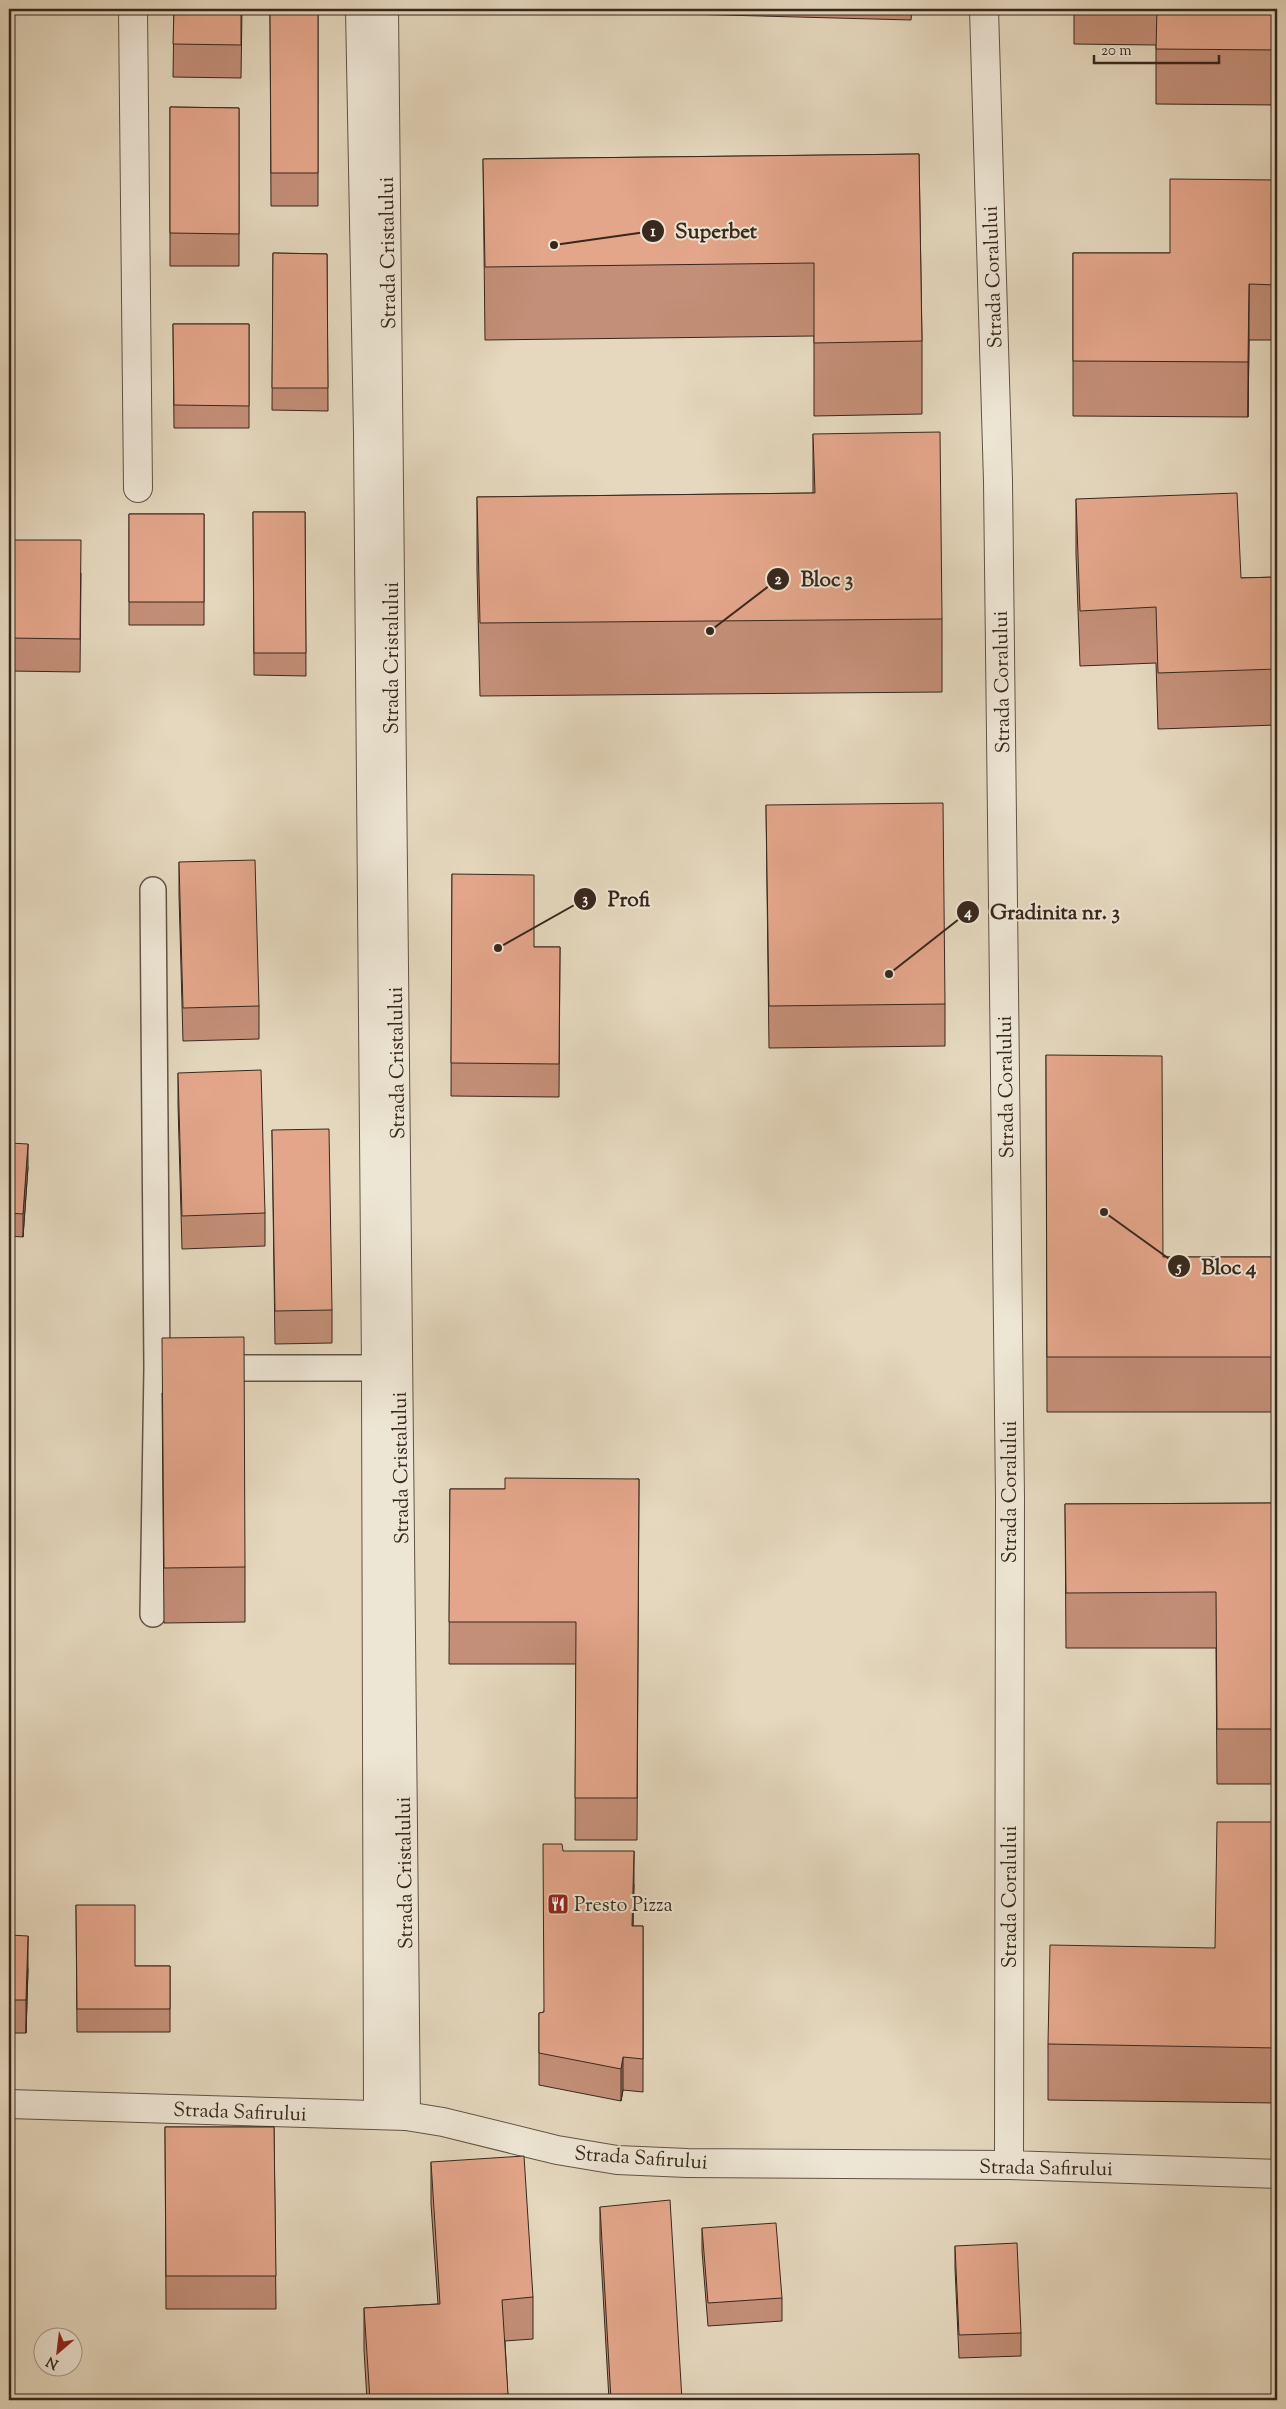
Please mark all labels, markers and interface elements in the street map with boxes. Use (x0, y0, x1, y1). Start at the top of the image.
scale bar (1094, 32, 1218, 64)
text: 20 m (1101, 41, 1132, 62)
street label: Strada Cristalului (374, 176, 405, 329)
street label: Strada Coralului (978, 205, 1011, 349)
callout: Superbet (640, 213, 767, 249)
text: Superbet (675, 218, 758, 248)
text: 1 (650, 222, 656, 243)
callout: Bloc 3 (765, 561, 863, 597)
text: Bloc 3 (801, 566, 853, 596)
text: 2 (774, 570, 782, 591)
street label: Strada Cristalului (379, 581, 408, 734)
street label: Strada Coralului (988, 610, 1019, 754)
callout: Profi (572, 881, 660, 917)
text: Profi (608, 886, 651, 916)
text: 3 (582, 890, 588, 911)
callout: Gradinita nr. 3 (955, 894, 1130, 930)
text: Gradinita nr. 3 (990, 899, 1120, 929)
text: 4 (963, 903, 972, 924)
street label: Strada Cristalului (383, 986, 414, 1139)
street label: Strada Coralului (992, 1015, 1023, 1159)
callout: Bloc 4 (1166, 1248, 1266, 1284)
text: Bloc 4 (1202, 1254, 1257, 1284)
text: 5 (1175, 1258, 1182, 1279)
street label: Strada Cristalului (387, 1391, 418, 1544)
street label: Strada Coralului (997, 1420, 1026, 1563)
street label: Strada Cristalului (391, 1796, 422, 1949)
street label: Strada Coralului (997, 1825, 1026, 1968)
restaurant icon: Presto Pizza (546, 1892, 570, 1916)
place label: Presto Pizza (574, 1892, 673, 1921)
street label: Strada Safirului (173, 2097, 307, 2130)
street label: Strada Safirului (573, 2140, 709, 2179)
street label: Strada Safirului (979, 2154, 1113, 2185)
north arrow (32, 2326, 82, 2376)
text: N (43, 2350, 62, 2373)

